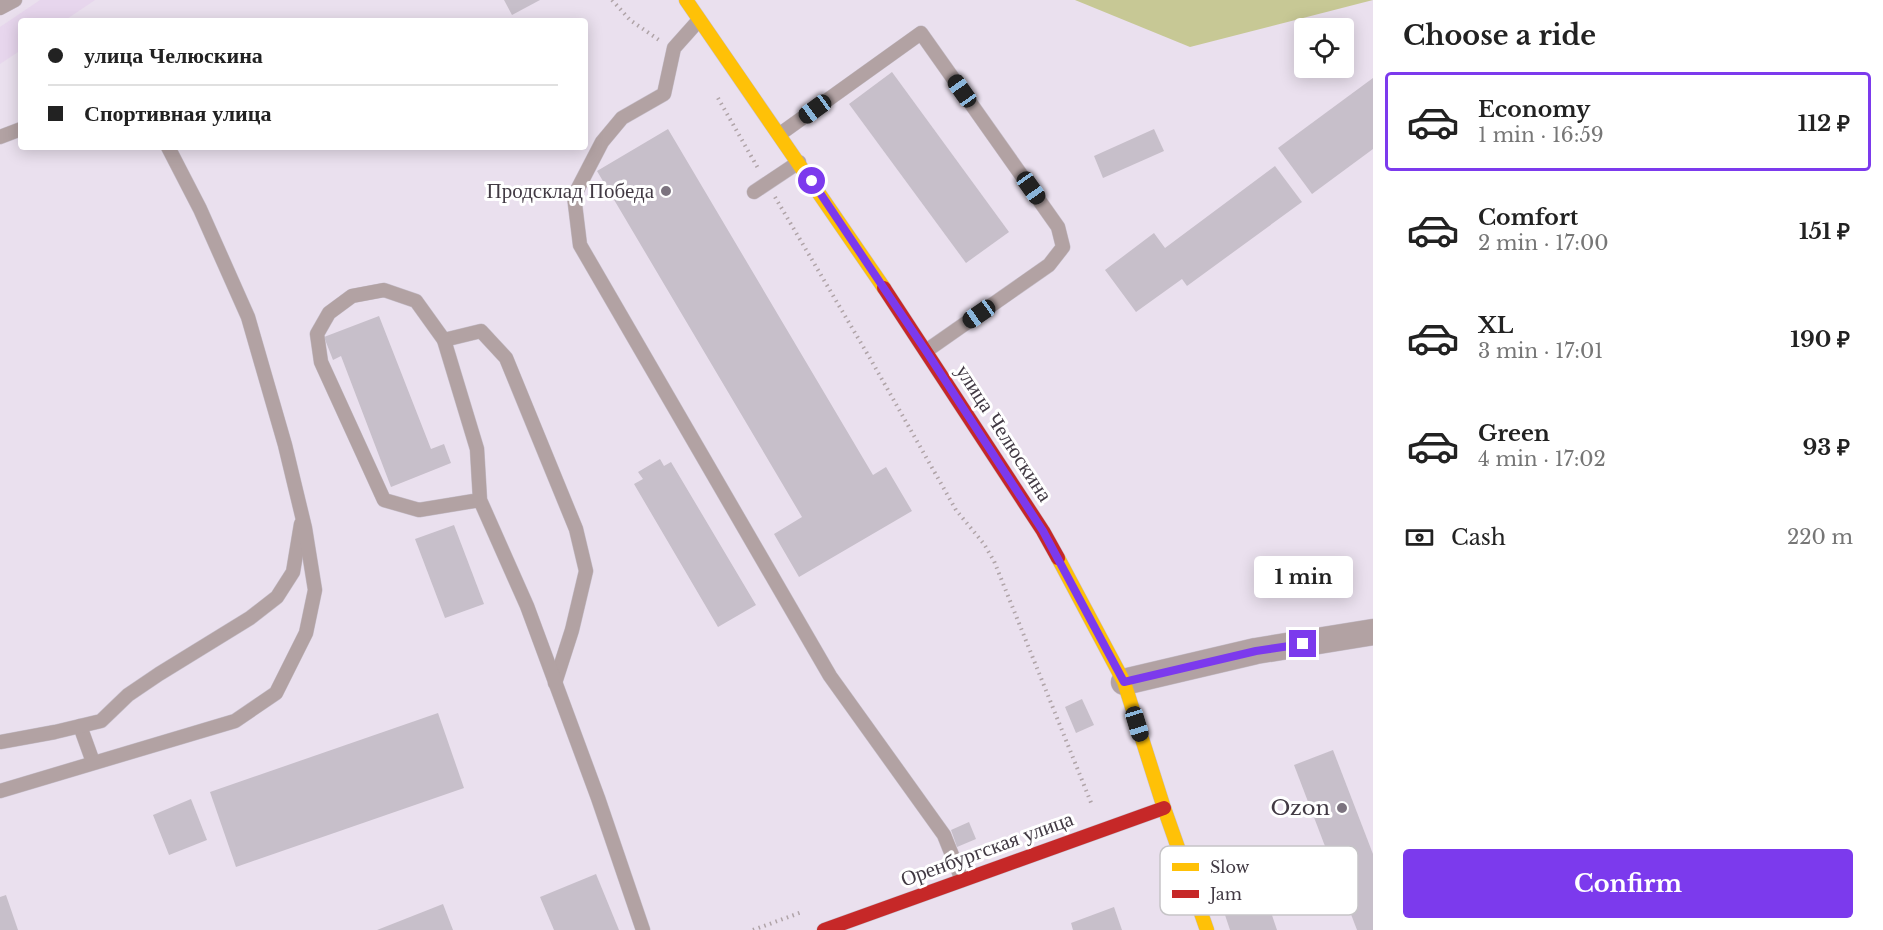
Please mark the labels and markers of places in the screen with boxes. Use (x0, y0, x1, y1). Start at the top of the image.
place label: Продсклад Победа (487, 178, 655, 204)
marker: Продсклад Победа (659, 184, 673, 198)
place label: Ozon (1270, 795, 1330, 821)
marker: Ozon (1335, 801, 1349, 815)

